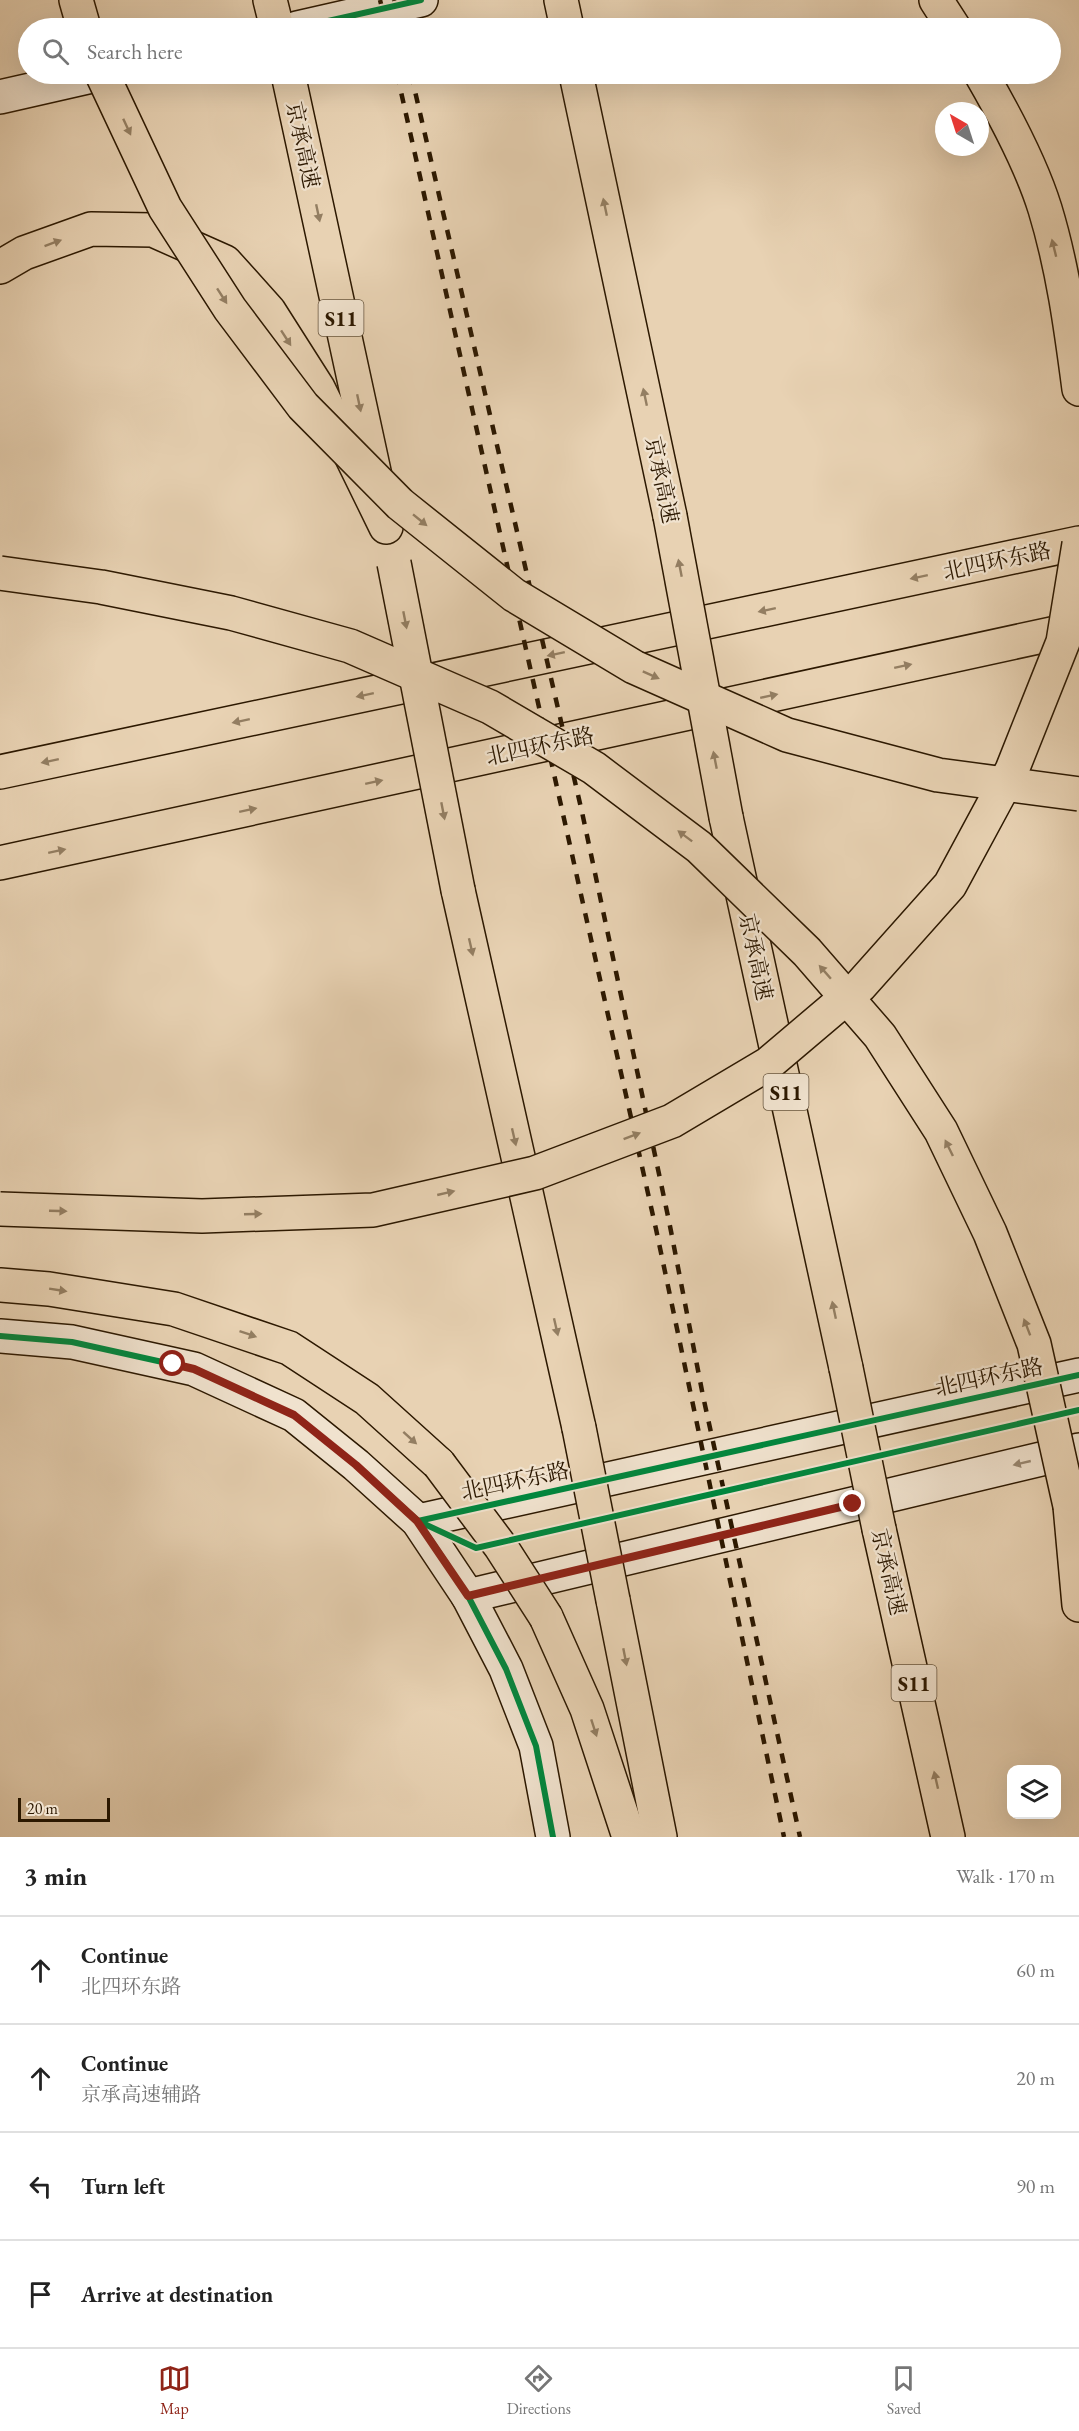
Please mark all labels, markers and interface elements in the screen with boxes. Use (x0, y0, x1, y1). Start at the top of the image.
search box (18, 18, 1061, 84)
icon: search (39, 35, 72, 68)
text: Search here (87, 37, 182, 66)
street label: 京承高速 (280, 99, 326, 191)
north arrow (935, 102, 989, 156)
one-way arrow (122, 118, 131, 135)
one-way arrow (599, 197, 609, 216)
one-way arrow (314, 203, 323, 222)
one-way arrow (44, 237, 62, 247)
one-way arrow (1049, 239, 1059, 258)
one-way arrow (216, 288, 227, 304)
road number: S11 (318, 300, 364, 336)
one-way arrow (280, 330, 291, 346)
one-way arrow (640, 388, 649, 407)
one-way arrow (355, 394, 364, 413)
street label: 京承高速 (639, 434, 685, 526)
one-way arrow (412, 513, 428, 526)
street label: 北四环东路 (940, 535, 1054, 587)
one-way arrow (675, 558, 684, 577)
one-way arrow (910, 573, 928, 583)
one-way arrow (758, 606, 777, 615)
one-way arrow (401, 611, 410, 630)
one-way arrow (546, 650, 565, 659)
one-way arrow (894, 661, 913, 671)
one-way arrow (643, 670, 660, 679)
one-way arrow (356, 690, 374, 700)
one-way arrow (760, 690, 778, 700)
one-way arrow (231, 717, 250, 726)
street label: 北四环东路 (483, 720, 597, 772)
one-way arrow (710, 750, 719, 769)
one-way arrow (41, 757, 60, 766)
one-way arrow (364, 777, 383, 786)
one-way arrow (439, 802, 448, 821)
one-way arrow (238, 804, 257, 814)
one-way arrow (678, 831, 693, 843)
one-way arrow (48, 846, 67, 855)
street label: 京承高速 (733, 911, 779, 1003)
one-way arrow (467, 938, 476, 957)
one-way arrow (819, 965, 832, 980)
road number: S11 (764, 1074, 808, 1110)
one-way arrow (509, 1128, 519, 1146)
one-way arrow (623, 1131, 641, 1140)
one-way arrow (944, 1140, 954, 1157)
one-way arrow (437, 1188, 456, 1198)
one-way arrow (49, 1207, 68, 1216)
one-way arrow (244, 1210, 263, 1219)
one-way arrow (49, 1286, 68, 1295)
one-way arrow (828, 1301, 838, 1320)
one-way arrow (1022, 1317, 1032, 1335)
one-way arrow (552, 1318, 562, 1337)
one-way arrow (239, 1330, 257, 1340)
route start (159, 1350, 185, 1376)
street label: 北四环东路 (932, 1351, 1046, 1403)
one-way arrow (402, 1431, 417, 1444)
street label: 北四环东路 (458, 1455, 572, 1507)
one-way arrow (1013, 1459, 1031, 1469)
route end (839, 1490, 865, 1516)
street label: 京承高速 (865, 1526, 913, 1618)
one-way arrow (621, 1648, 630, 1667)
road number: S11 (892, 1665, 936, 1701)
one-way arrow (590, 1719, 599, 1737)
map controls (1007, 1765, 1061, 1819)
button: layers (1007, 1765, 1061, 1819)
one-way arrow (930, 1771, 940, 1789)
scale bar (18, 1795, 110, 1822)
text: 20 m (27, 1798, 58, 1819)
text: 3 min (24, 1859, 87, 1893)
text: Walk · 170 m (956, 1863, 1055, 1889)
text: Continue (81, 1941, 168, 1970)
icon: ahead (24, 1954, 57, 1987)
text: 60 m (1016, 1957, 1055, 1983)
text: 北四环东路 (81, 1973, 181, 1999)
text: Continue (81, 2049, 168, 2078)
icon: ahead (24, 2062, 57, 2095)
text: 20 m (1016, 2065, 1055, 2091)
text: 京承高速辅路 (81, 2081, 201, 2107)
icon: left (24, 2170, 57, 2203)
text: Turn left (81, 2172, 165, 2201)
text: 90 m (1016, 2173, 1055, 2199)
icon: arrive (24, 2278, 57, 2311)
text: Arrive at destination (81, 2280, 273, 2309)
tab: Map (158, 2362, 191, 2419)
tab: Directions (507, 2362, 571, 2419)
tab: Saved (887, 2362, 921, 2419)

